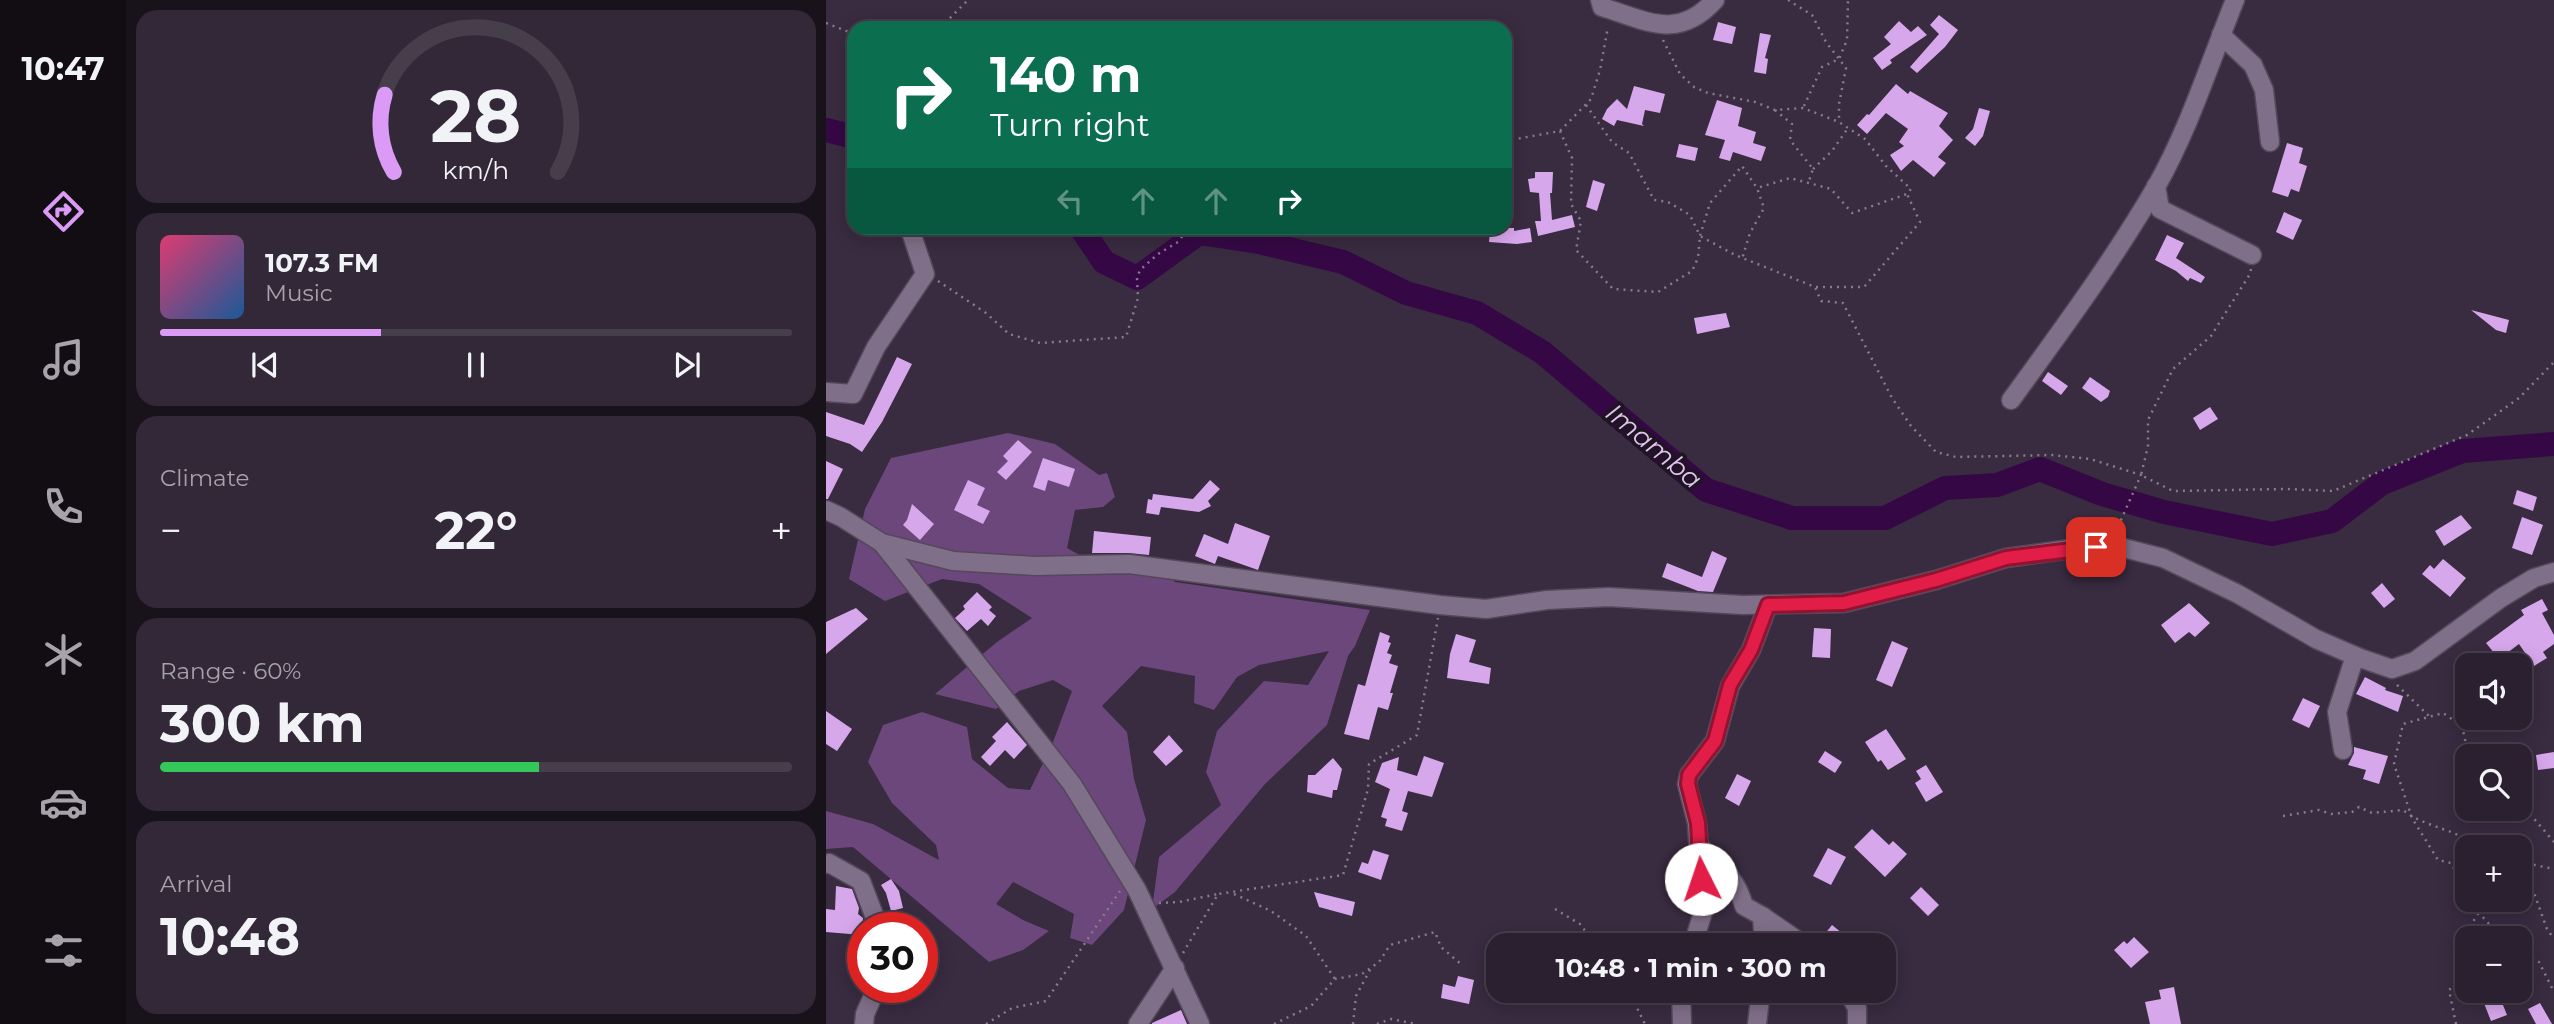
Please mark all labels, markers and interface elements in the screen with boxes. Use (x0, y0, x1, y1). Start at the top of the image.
text: 140 m (990, 45, 1142, 104)
text: 10:47 (21, 49, 105, 88)
icon: right (875, 49, 966, 140)
text: 28 (431, 73, 522, 161)
text: Turn right (990, 105, 1150, 144)
text: km/h (443, 155, 509, 185)
icon: left (1051, 182, 1089, 220)
icon: ahead (1124, 182, 1162, 220)
icon: ahead (1197, 182, 1235, 220)
icon: right (1270, 182, 1308, 220)
icon: directions (39, 187, 88, 236)
text: 107.3 FM (265, 247, 379, 279)
text: Music (265, 279, 333, 307)
icon: music (39, 335, 88, 384)
icon: previous (246, 346, 284, 384)
icon: pause (457, 346, 495, 384)
icon: next (668, 346, 706, 384)
water label: Imamba (1599, 396, 1709, 496)
text: Climate (160, 464, 249, 492)
icon: phone (39, 482, 88, 531)
text: 22° (434, 499, 518, 562)
text: − (160, 507, 182, 554)
text: + (770, 507, 792, 554)
pin (2066, 517, 2126, 577)
icon: arrive (2077, 528, 2115, 566)
icon: climate (39, 630, 88, 679)
map controls (2455, 653, 2532, 1003)
button: sound (2455, 653, 2532, 730)
text: Range · 60% (160, 657, 301, 685)
text: 300 km (160, 692, 365, 755)
button: search (2455, 744, 2532, 821)
icon: car (39, 778, 88, 827)
button: + (2455, 835, 2532, 912)
position arrow (1664, 842, 1738, 916)
text: Arrival (160, 870, 233, 898)
text: 10:48 (160, 905, 300, 968)
speed limit sign: 30 (847, 912, 938, 1003)
icon: filters (39, 926, 88, 975)
button: − (2455, 926, 2532, 1003)
text: 10:48 · 1 min · 300 m (1555, 952, 1827, 984)

